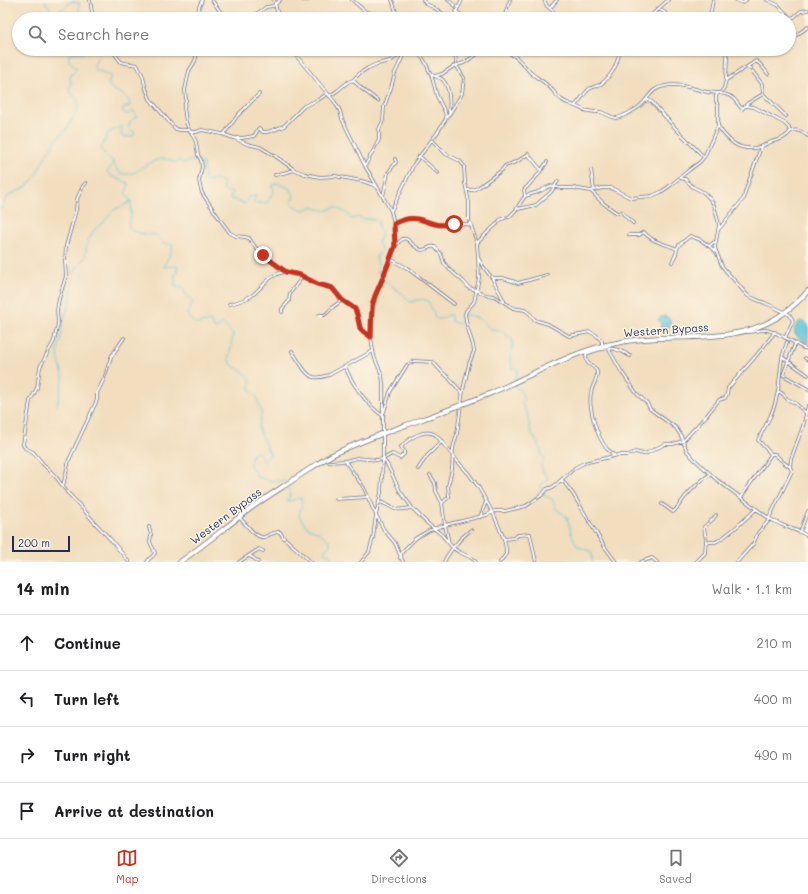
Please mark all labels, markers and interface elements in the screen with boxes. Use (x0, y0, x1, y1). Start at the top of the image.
search box (12, 12, 796, 56)
icon: search (26, 23, 48, 45)
text: Search here (58, 24, 149, 44)
route start (445, 215, 463, 233)
route end (254, 246, 272, 264)
street label: Western Bypass (623, 319, 709, 340)
street label: Western Bypass (187, 484, 264, 547)
scale bar (12, 534, 70, 553)
text: 200 m (18, 535, 50, 550)
text: 14 min (16, 577, 69, 599)
text: Walk · 1.1 km (711, 580, 792, 597)
icon: ahead (16, 632, 38, 654)
text: Continue (54, 633, 121, 653)
text: 210 m (756, 634, 792, 651)
icon: left (16, 688, 38, 710)
text: Turn left (54, 689, 119, 709)
text: 400 m (754, 690, 792, 707)
icon: right (16, 744, 38, 766)
text: Turn right (54, 745, 131, 765)
text: 490 m (754, 746, 792, 763)
icon: arrive (16, 800, 38, 822)
text: Arrive at destination (54, 801, 214, 821)
tab: Map (116, 847, 139, 886)
tab: Directions (371, 847, 427, 886)
tab: Saved (659, 847, 692, 886)

